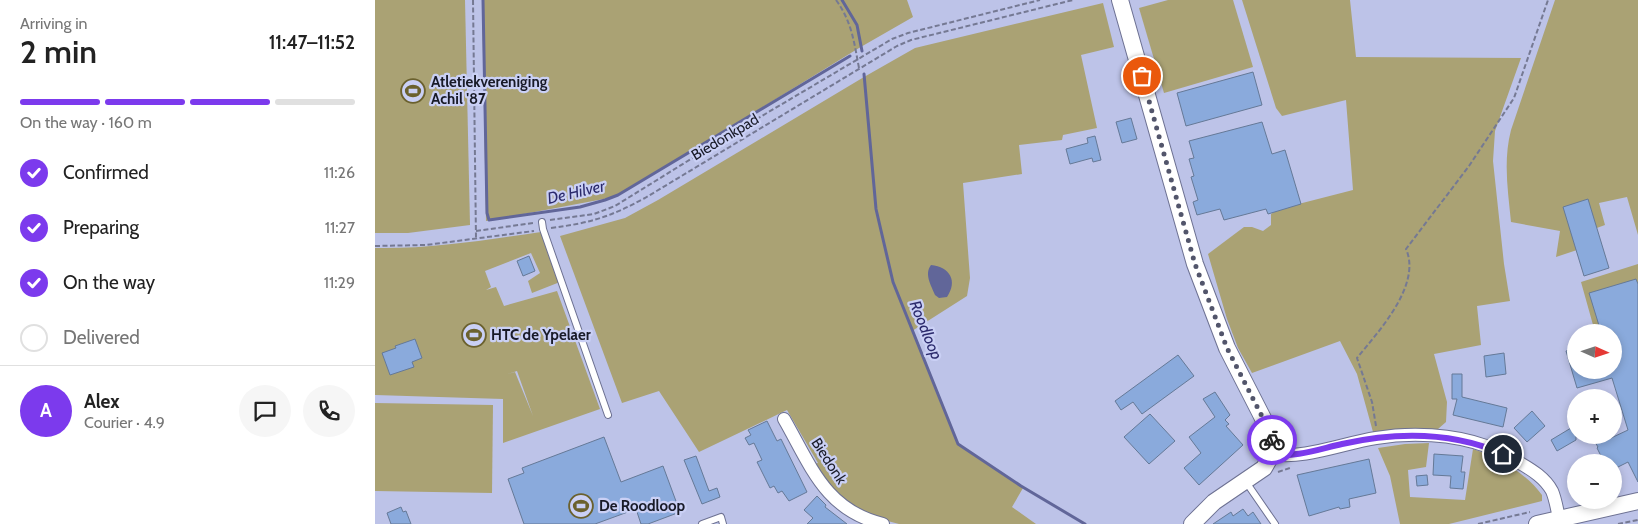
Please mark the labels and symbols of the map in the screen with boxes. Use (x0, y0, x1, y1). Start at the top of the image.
pin (1121, 55, 1163, 97)
place label: Atletiekvereniging Achil '87 (431, 73, 548, 108)
sports icon: Atletiekvereniging Achil '87 (400, 78, 426, 104)
street label: Biedonkpad (688, 110, 762, 164)
water label: De Hilver (545, 176, 608, 208)
water label: Roodloop (906, 298, 946, 362)
sports icon: HTC de Ypelaer (461, 322, 487, 348)
north arrow (1567, 324, 1623, 379)
place label: HTC de Ypelaer (491, 326, 591, 344)
courier (1247, 415, 1297, 465)
pin (1482, 433, 1524, 475)
street label: Biedonk (807, 435, 851, 488)
sports icon: De Roodloop (568, 493, 594, 519)
place label: De Roodloop (599, 497, 686, 515)

